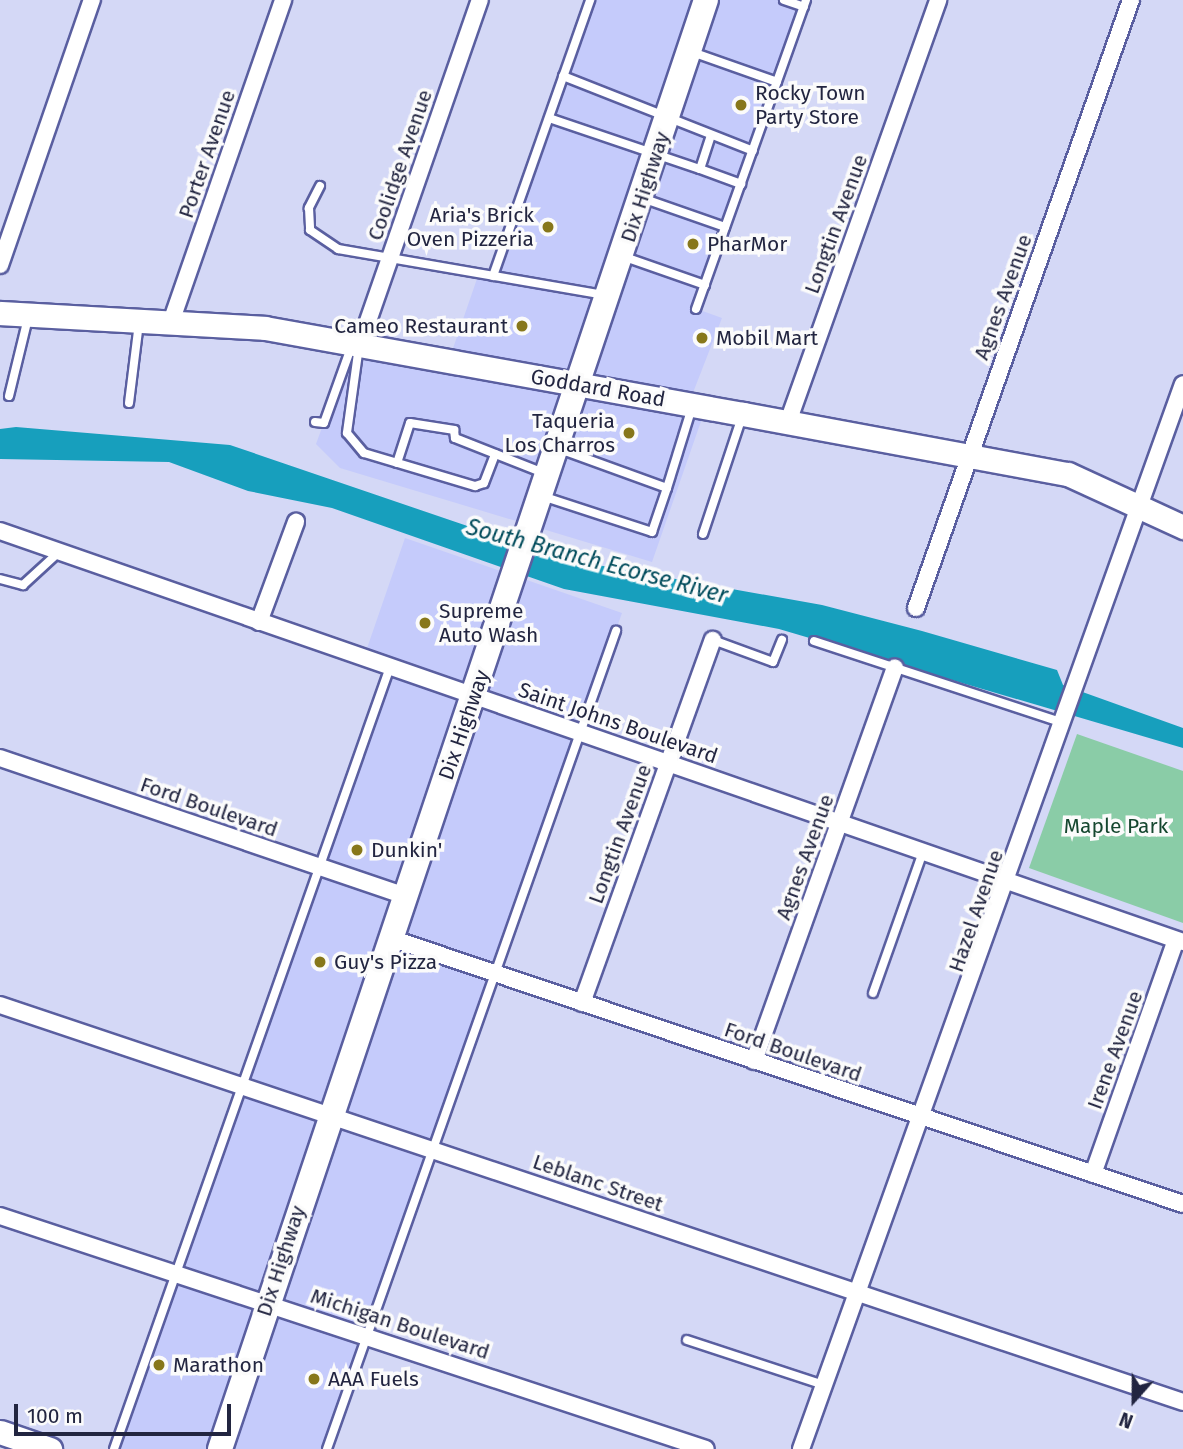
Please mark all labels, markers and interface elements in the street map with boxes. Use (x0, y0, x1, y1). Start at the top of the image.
place label: Rocky Town Party Store (755, 80, 866, 130)
street label: Coolidge Avenue (362, 86, 438, 244)
street label: Porter Avenue (173, 87, 241, 221)
marker: Rocky Town Party Store (733, 97, 749, 113)
street label: Dix Highway (615, 128, 675, 246)
street label: Longtin Avenue (799, 151, 873, 297)
place label: Aria's Brick Oven Pizzeria (407, 202, 534, 252)
marker: Aria's Brick Oven Pizzeria (540, 219, 556, 235)
place label: PharMor (707, 231, 787, 257)
street label: Agnes Avenue (969, 231, 1037, 363)
marker: PharMor (685, 236, 701, 252)
place label: Cameo Restaurant (334, 313, 508, 339)
marker: Cameo Restaurant (514, 318, 530, 334)
place label: Mobil Mart (716, 325, 818, 351)
marker: Mobil Mart (694, 330, 710, 346)
street label: Goddard Road (529, 364, 667, 412)
place label: Taqueria Los Charros (504, 408, 615, 458)
marker: Taqueria Los Charros (621, 425, 637, 441)
water label: South Branch Ecorse River (463, 513, 731, 609)
place label: Supreme Auto Wash (439, 598, 538, 648)
marker: Supreme Auto Wash (417, 615, 433, 631)
street label: Dix Highway (433, 667, 495, 783)
street label: Saint Johns Boulevard (515, 677, 721, 769)
street label: Longtin Avenue (583, 761, 657, 907)
street label: Ford Boulevard (137, 772, 281, 842)
street label: Agnes Avenue (771, 791, 839, 923)
park label: Maple Park (1064, 813, 1168, 839)
place label: Dunkin' (371, 837, 442, 863)
marker: Dunkin' (349, 842, 365, 858)
street label: Hazel Avenue (943, 847, 1009, 975)
place label: Guy's Pizza (334, 949, 437, 975)
marker: Guy's Pizza (312, 954, 328, 970)
street label: Irene Avenue (1082, 987, 1148, 1113)
street label: Ford Boulevard (721, 1017, 865, 1087)
street label: Leblanc Street (530, 1149, 666, 1217)
street label: Dix Highway (251, 1202, 311, 1320)
street label: Michigan Boulevard (307, 1283, 493, 1365)
place label: Marathon (173, 1352, 264, 1378)
marker: Marathon (151, 1357, 167, 1373)
north arrow (1099, 1365, 1169, 1435)
place label: AAA Fuels (328, 1366, 419, 1392)
marker: AAA Fuels (306, 1371, 322, 1387)
scale bar (18, 1390, 234, 1434)
text: 100 m (27, 1403, 83, 1429)
text: N (1116, 1407, 1136, 1433)

